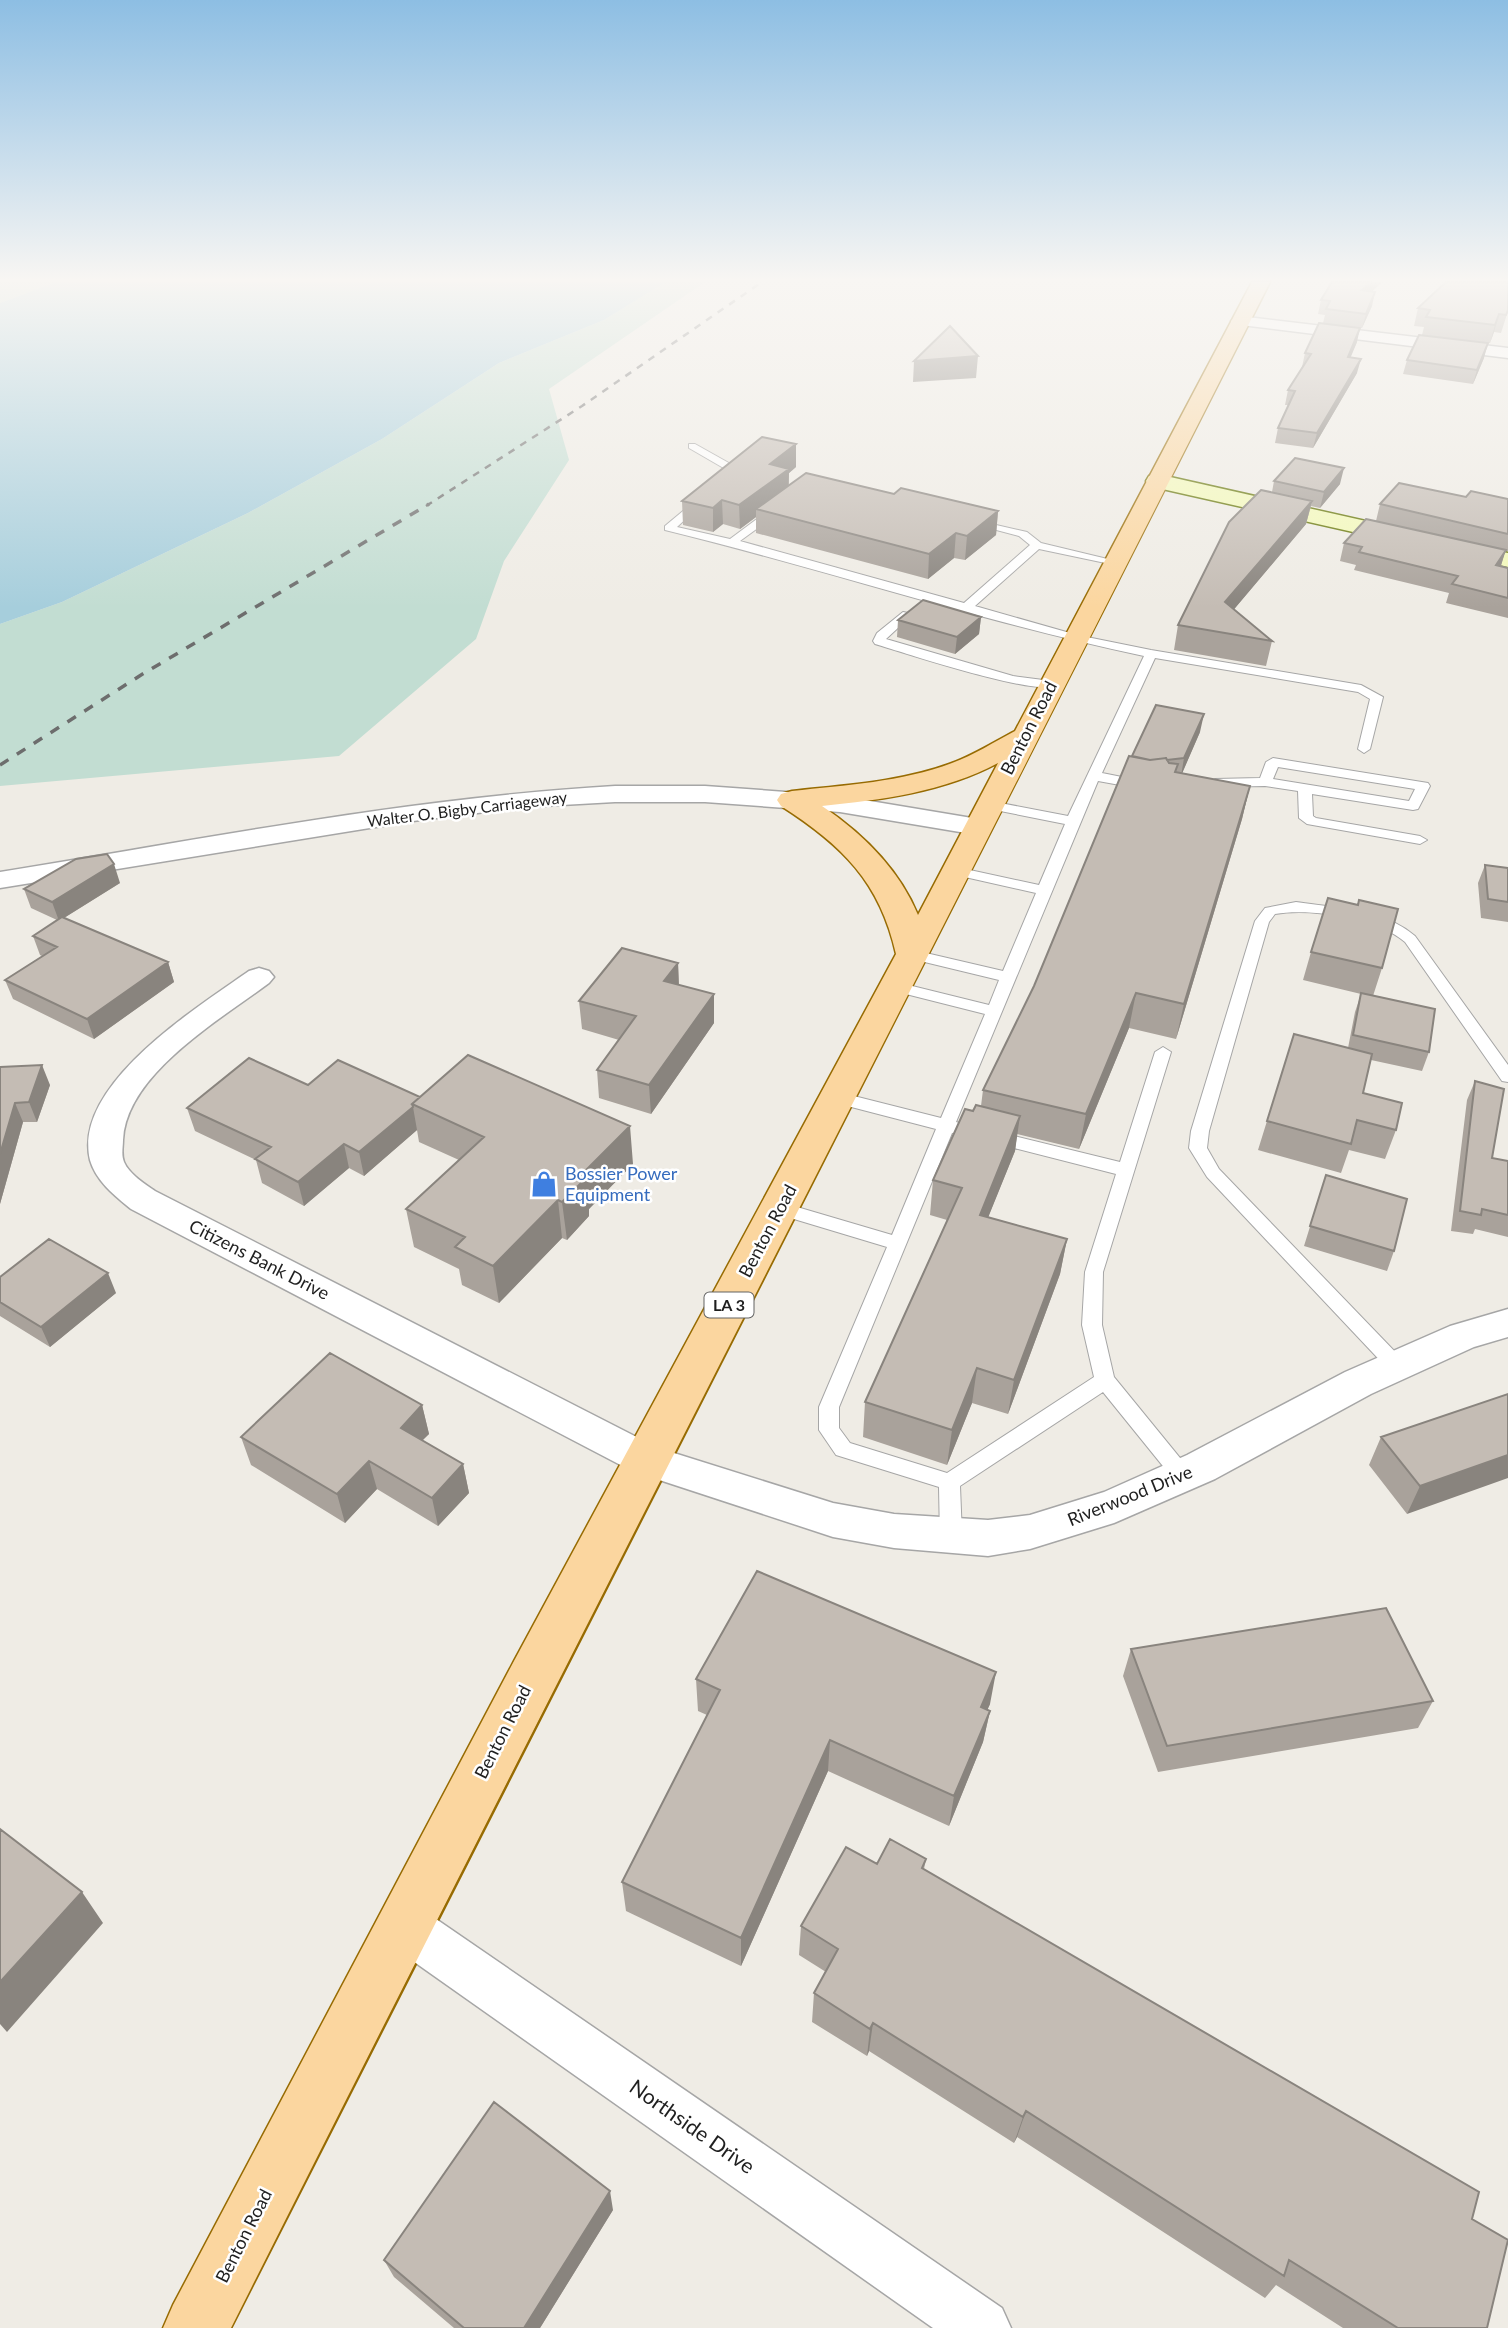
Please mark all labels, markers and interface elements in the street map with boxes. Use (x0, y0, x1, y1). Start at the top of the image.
street label: Benton Road (995, 677, 1061, 778)
street label: Walter O. Bigby Carriageway (366, 787, 569, 830)
place label: Bossier Power Equipment (565, 1162, 678, 1205)
shop icon: Bossier Power Equipment (529, 1169, 559, 1199)
street label: Benton Road (733, 1180, 801, 1281)
street label: Citizens Bank Drive (186, 1214, 333, 1304)
road number: LA 3 (704, 1292, 754, 1317)
street label: Riverwood Drive (1064, 1460, 1195, 1530)
street label: Benton Road (469, 1681, 535, 1782)
street label: Northside Drive (626, 2073, 760, 2178)
street label: Benton Road (210, 2185, 276, 2286)

